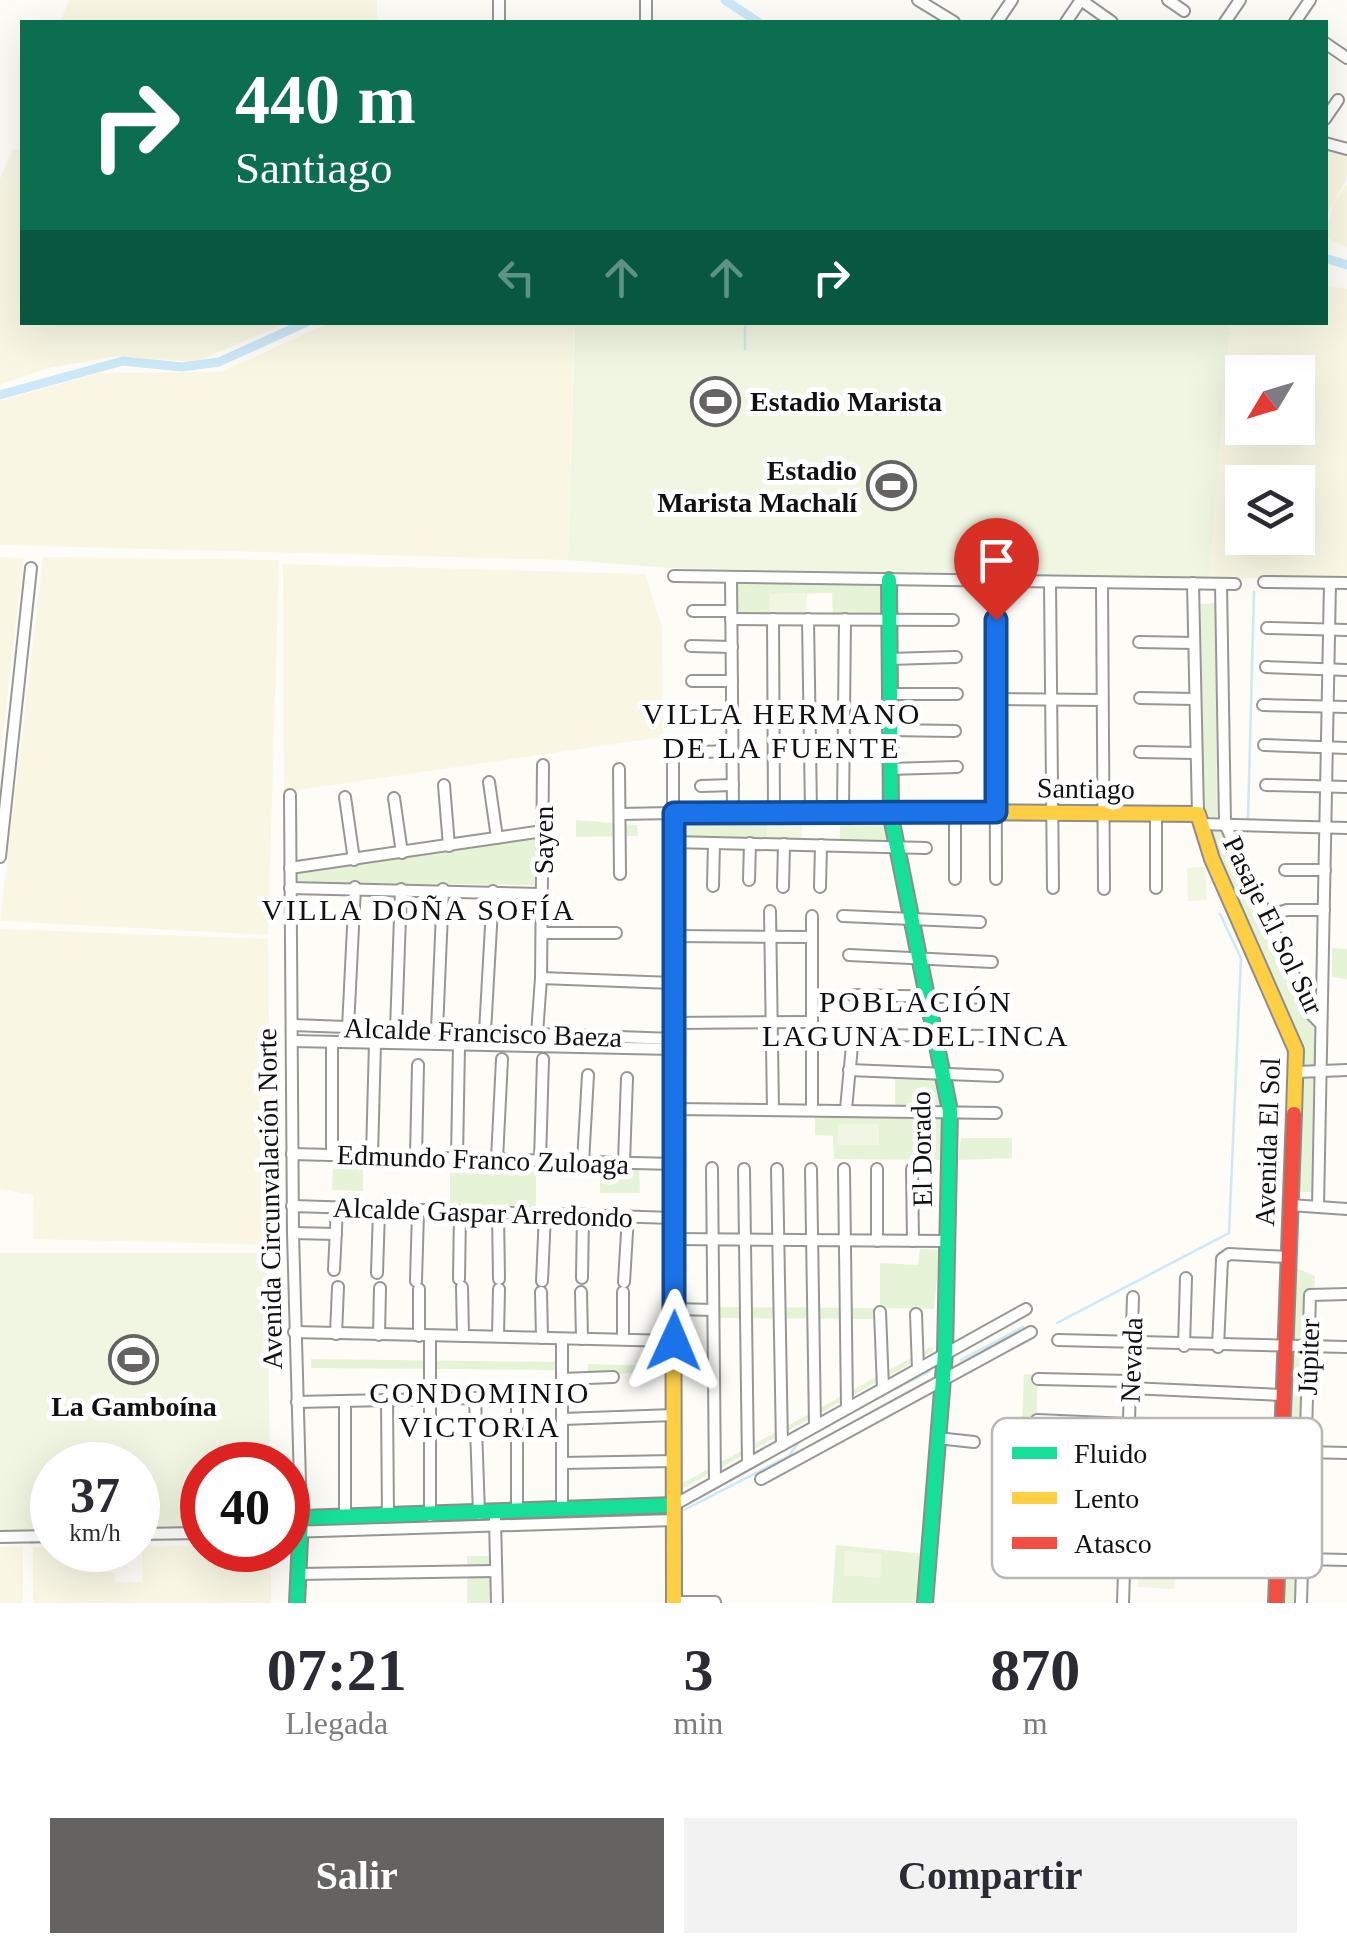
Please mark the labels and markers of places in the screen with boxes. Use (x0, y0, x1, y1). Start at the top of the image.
sports icon: Estadio Marista (689, 375, 741, 427)
place label: Estadio Marista (750, 386, 942, 417)
place label: Estadio Marista Machalí (657, 455, 858, 518)
sports icon: Estadio Marista Machalí (866, 460, 918, 512)
pin (954, 518, 1039, 621)
sports icon: La Gamboína (108, 1333, 160, 1385)
place label: La Gamboína (51, 1391, 217, 1422)

